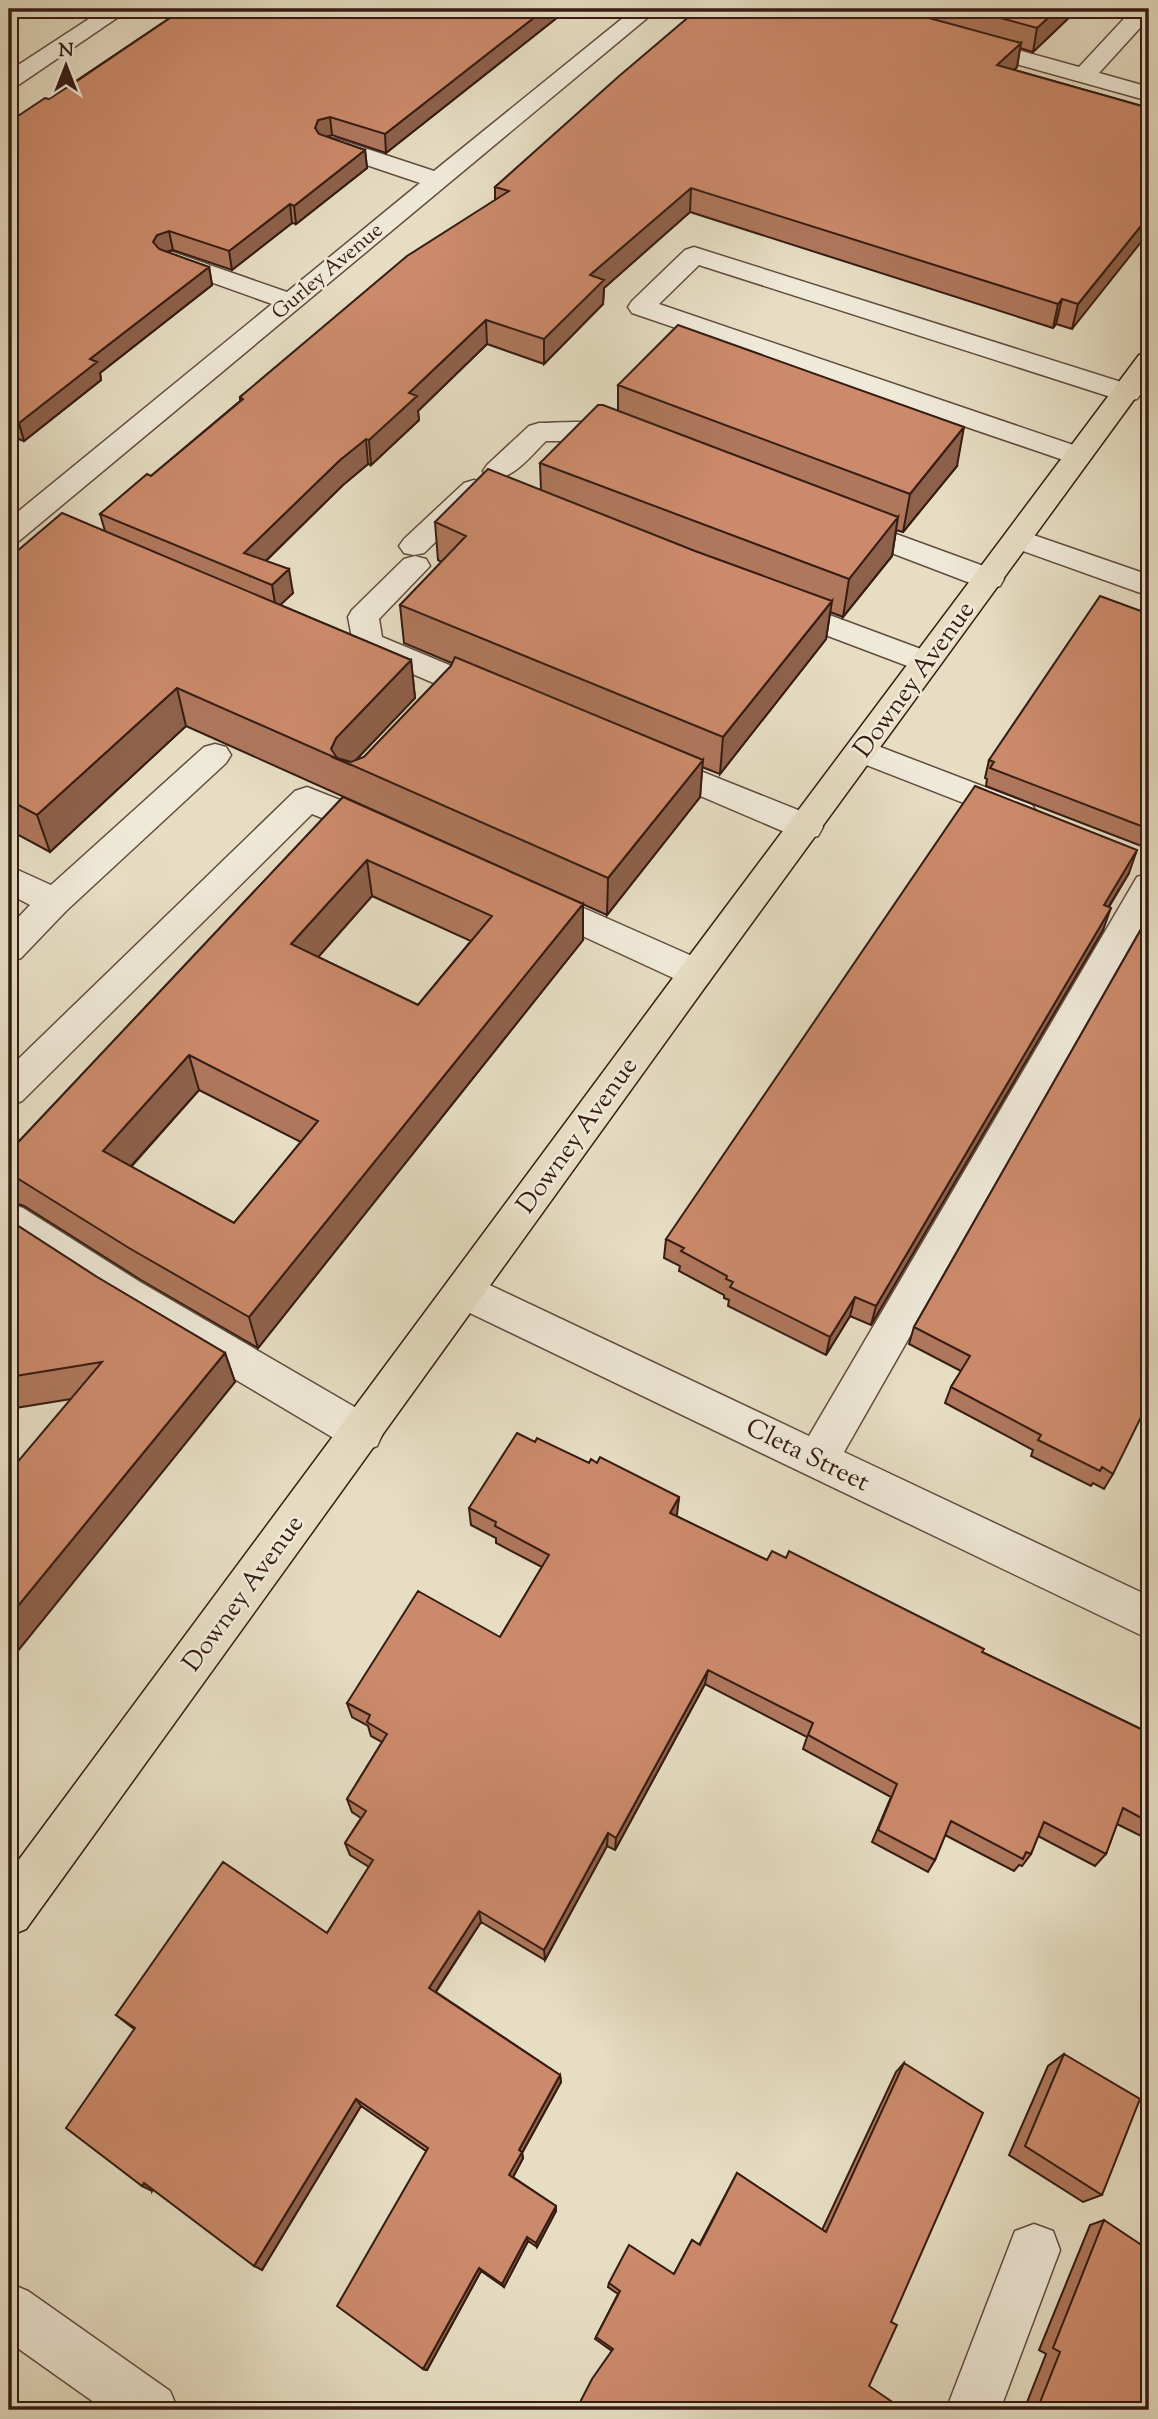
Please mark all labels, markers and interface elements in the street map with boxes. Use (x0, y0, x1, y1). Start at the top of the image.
north arrow (32, 32, 102, 102)
text: N (58, 38, 74, 65)
street label: Gurley Avenue (266, 216, 390, 328)
street label: Downey Avenue (845, 594, 985, 766)
street label: Downey Avenue (508, 1050, 648, 1222)
street label: Cleta Street (739, 1410, 875, 1502)
street label: Downey Avenue (174, 1508, 314, 1680)

